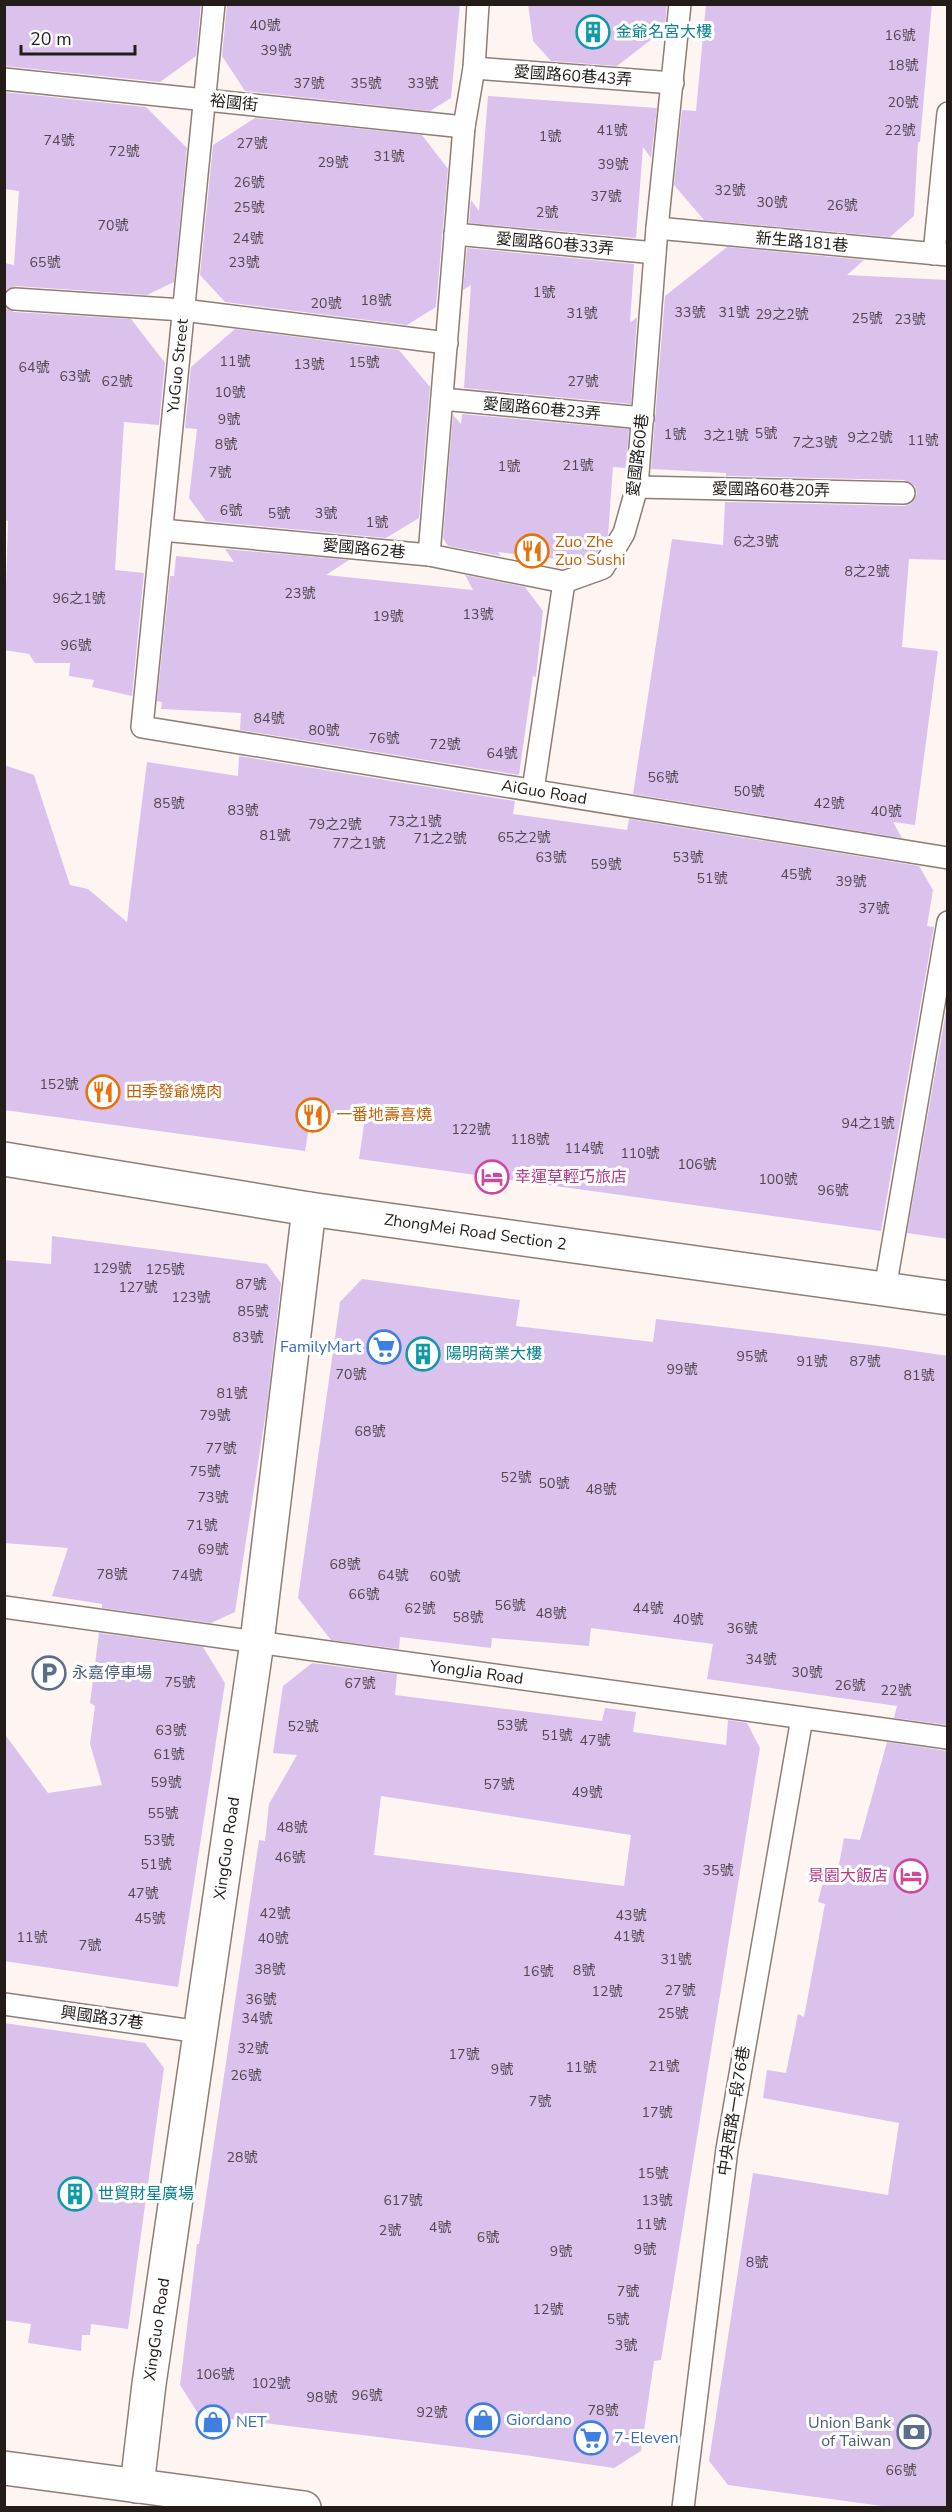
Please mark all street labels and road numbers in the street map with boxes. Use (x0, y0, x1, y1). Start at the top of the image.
street label: 愛國路60巷43弄 (513, 61, 633, 91)
street label: 裕國街 (209, 90, 259, 116)
street label: 新生路181巷 (755, 227, 849, 257)
street label: 愛國路60巷33弄 (495, 228, 615, 260)
street label: YuGuo Street (162, 317, 194, 415)
street label: 愛國路60巷23弄 (482, 393, 602, 425)
street label: 愛國路60巷 (622, 412, 654, 498)
street label: 愛國路60巷20弄 (712, 478, 830, 502)
street label: 愛國路62巷 (322, 534, 406, 564)
street label: AiGuo Road (500, 775, 588, 810)
street label: ZhongMei Road Section 2 (383, 1209, 568, 1256)
street label: YongJia Road (427, 1655, 525, 1690)
street label: XingGuo Road (209, 1796, 245, 1901)
street label: 興國路37巷 (59, 2001, 145, 2035)
street label: 中央西路一段76巷 (713, 2044, 755, 2178)
street label: XingGuo Road (139, 2276, 175, 2382)

